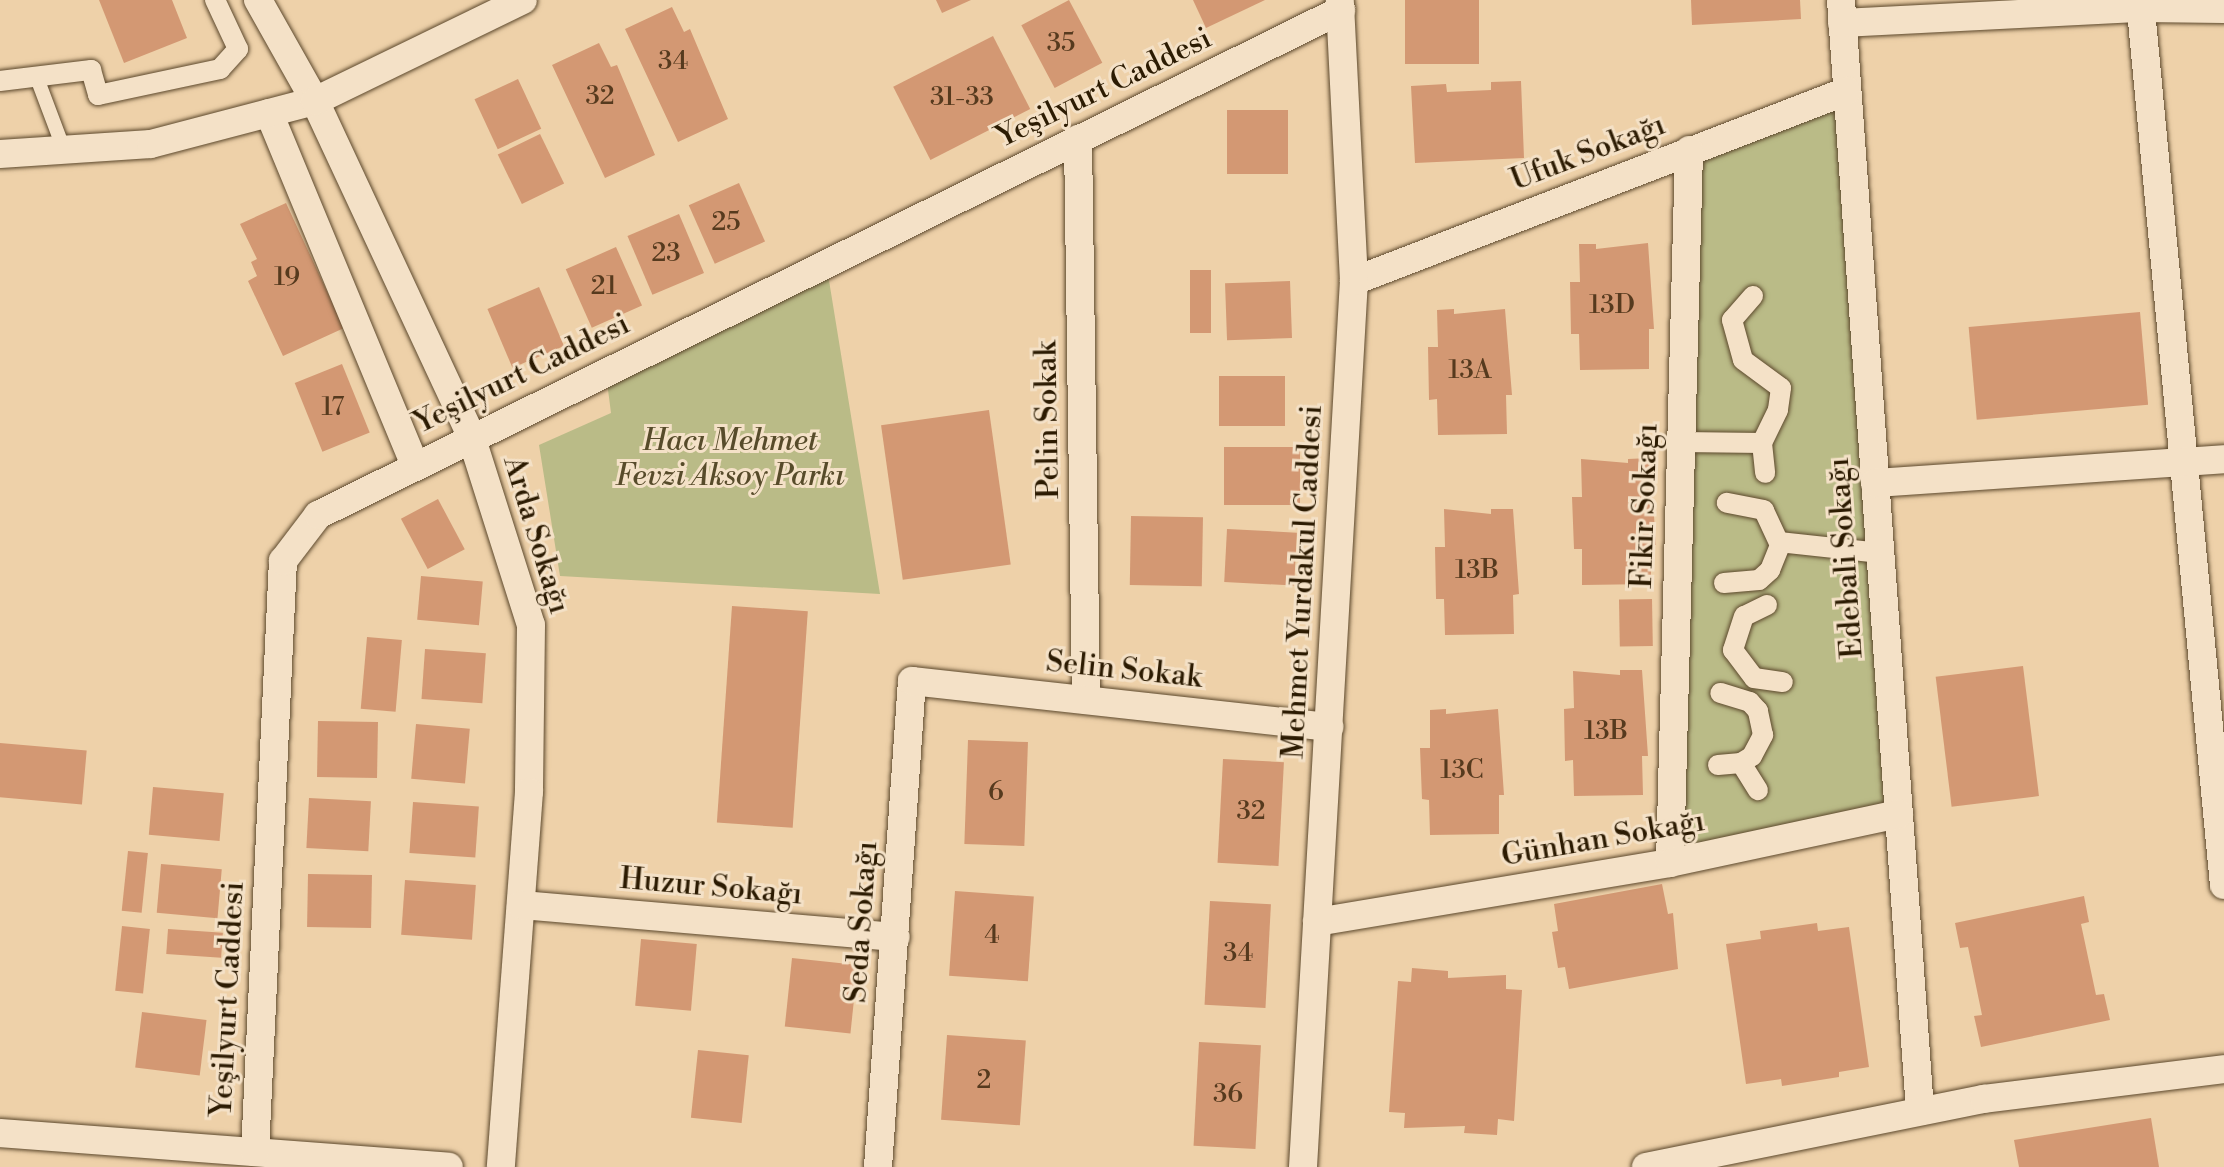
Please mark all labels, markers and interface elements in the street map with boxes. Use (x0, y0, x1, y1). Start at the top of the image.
street label: Yeşilyurt Caddesi (990, 20, 1218, 156)
house number: 35 (1047, 28, 1075, 60)
house number: 34 (658, 46, 688, 78)
house number: 32 (585, 81, 615, 113)
house number: 31-33 (930, 82, 994, 114)
street label: Ufuk Sokağı (1506, 107, 1670, 199)
house number: 25 (711, 207, 741, 239)
house number: 23 (651, 238, 681, 270)
house number: 19 (274, 262, 300, 294)
house number: 21 (591, 271, 617, 303)
house number: 13D (1589, 290, 1635, 322)
street label: Yeşilyurt Caddesi (408, 306, 636, 442)
street label: Pelin Sokak (1029, 341, 1067, 499)
house number: 13A (1448, 355, 1492, 387)
house number: 17 (322, 392, 344, 424)
street label: Mehmet Yurdakul Caddesi (1276, 404, 1330, 760)
park label: Hacı Mehmet Fevzi Aksoy Parkı (615, 423, 845, 494)
street label: Fikir Sokağı (1624, 423, 1666, 589)
street label: Arda Sokağı (495, 452, 577, 618)
street label: Edebali Sokağı (1821, 456, 1871, 660)
house number: 13B (1455, 555, 1499, 587)
street label: Selin Sokak (1044, 644, 1204, 696)
house number: 13B (1584, 716, 1628, 748)
house number: 13C (1440, 755, 1484, 787)
house number: 6 (988, 777, 1004, 809)
house number: 32 (1236, 796, 1266, 828)
street label: Günhan Sokağı (1499, 803, 1707, 875)
street label: Seda Sokağı (838, 840, 886, 1004)
street label: Huzur Sokağı (618, 861, 804, 913)
street label: Yeşilyurt Caddesi (204, 881, 252, 1117)
house number: 4 (984, 920, 1000, 952)
house number: 34 (1223, 938, 1253, 970)
house number: 2 (977, 1065, 991, 1097)
house number: 36 (1213, 1079, 1243, 1111)

